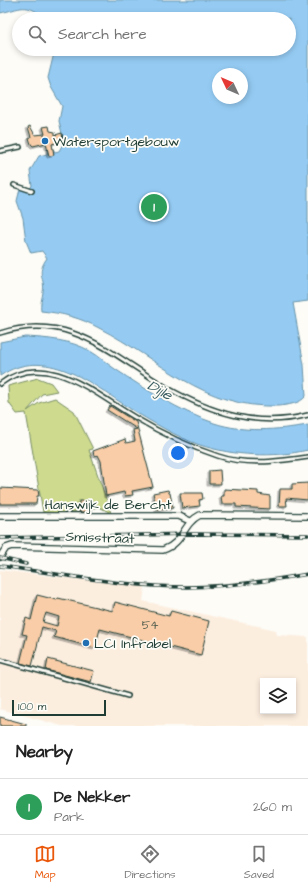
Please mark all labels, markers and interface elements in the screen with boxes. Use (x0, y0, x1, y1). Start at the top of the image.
search box (12, 12, 296, 56)
icon: search (26, 23, 48, 45)
text: Search here (58, 24, 147, 45)
north arrow (212, 68, 248, 104)
place label: Watersportgebouw (53, 132, 179, 152)
marker: Watersportgebouw (40, 136, 50, 146)
pin: 1 (141, 192, 167, 222)
water label: Dijle (144, 375, 177, 406)
your location (168, 443, 188, 463)
street label: Hanswijk de Bercht (45, 495, 172, 515)
street label: Smisstraat (65, 527, 135, 549)
house number: 54 (142, 617, 158, 634)
place label: LCI Infrabel (94, 634, 171, 654)
marker: LCI Infrabel (81, 638, 91, 648)
map controls (260, 678, 296, 714)
button: layers (260, 678, 296, 714)
scale bar (12, 698, 106, 717)
text: 100 m (18, 699, 46, 714)
text: Nearby (16, 740, 73, 764)
text: De Nekker (54, 787, 130, 808)
text: 1 (28, 798, 30, 816)
text: 260 m (253, 798, 292, 816)
text: Park (54, 808, 84, 826)
tab: Map (34, 843, 56, 882)
tab: Directions (124, 843, 176, 882)
tab: Saved (244, 843, 274, 882)

